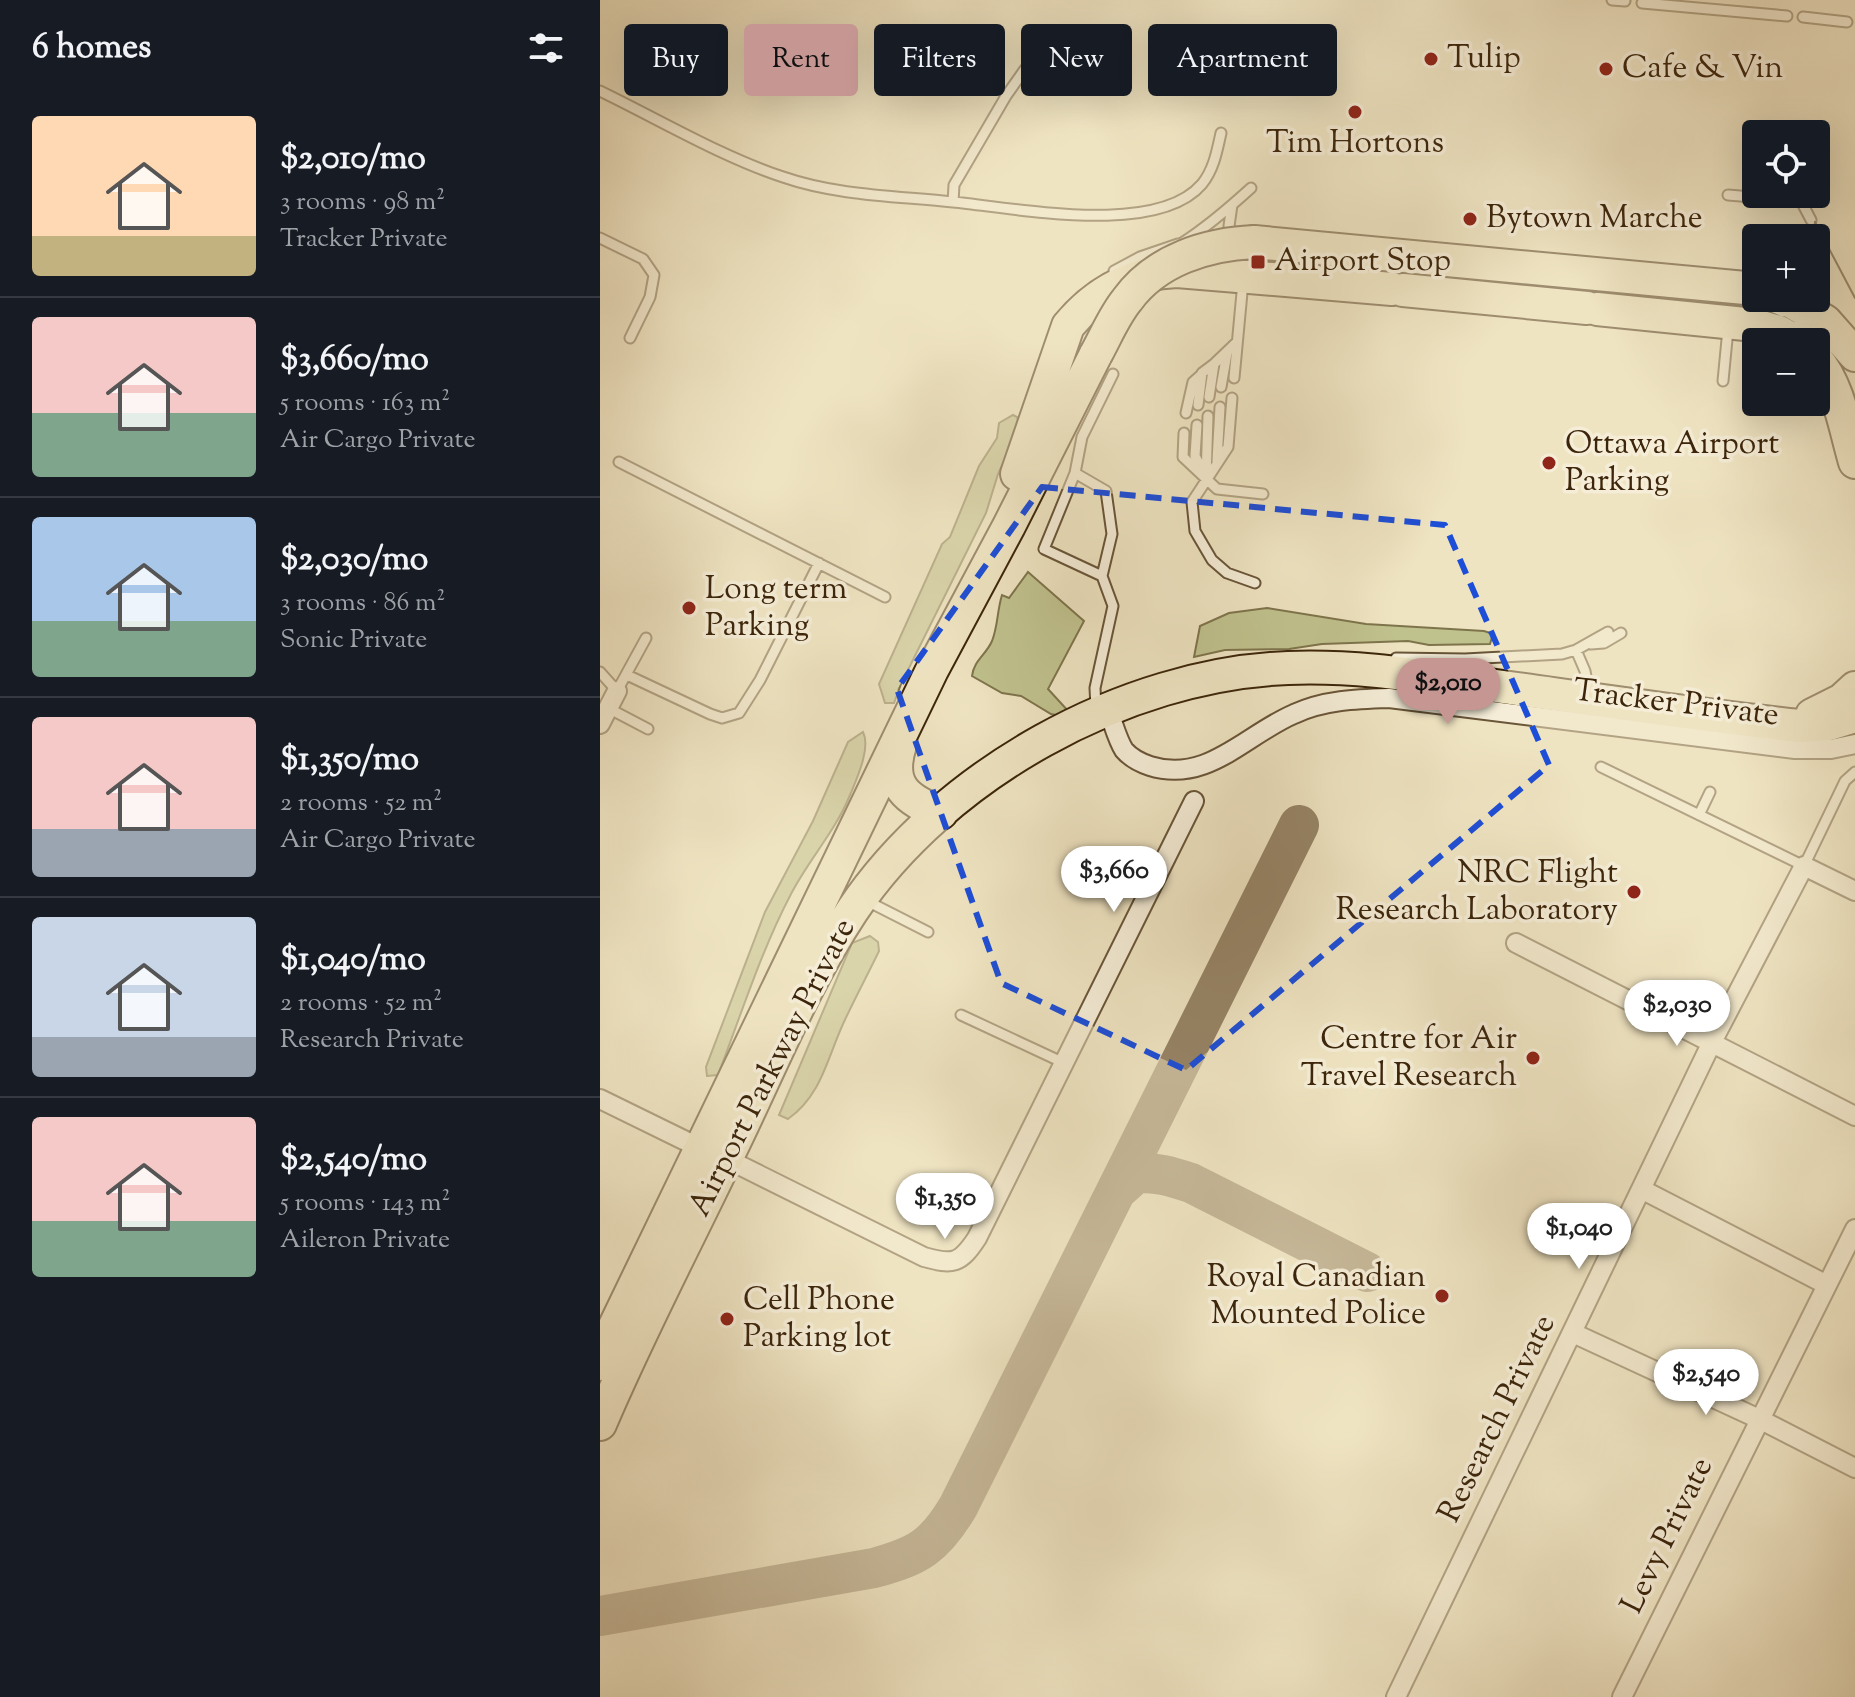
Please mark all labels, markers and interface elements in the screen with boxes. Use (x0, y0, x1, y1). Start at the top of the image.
text: 6 homes (32, 24, 151, 73)
chip: Buy (624, 24, 728, 96)
chip: Rent (744, 24, 858, 96)
chip: Filters (874, 24, 1005, 96)
chip: New (1021, 24, 1132, 96)
chip: Apartment (1148, 24, 1337, 96)
icon: filters (524, 26, 568, 70)
place label: Tulip (1447, 36, 1521, 82)
place label: Cafe & Vin (1622, 46, 1783, 92)
marker: Tulip (1422, 50, 1440, 68)
marker: Cafe & Vin (1597, 60, 1615, 78)
marker: Tim Hortons (1346, 103, 1364, 121)
map controls (1742, 120, 1830, 416)
button: locate (1742, 120, 1830, 208)
place label: Tim Hortons (1266, 121, 1444, 167)
text: $2,010/mo (280, 135, 426, 184)
icon: home (96, 148, 192, 244)
text: 3 rooms · 98 m² (280, 184, 445, 221)
place label: Bytown Marche (1486, 196, 1703, 242)
marker: Bytown Marche (1461, 210, 1479, 228)
text: Tracker Private (280, 221, 448, 258)
button: + (1742, 224, 1830, 312)
place label: Airport Stop (1274, 239, 1451, 285)
marker: Airport Stop (1249, 253, 1267, 271)
button: − (1742, 328, 1830, 416)
text: $3,660/mo (280, 336, 429, 385)
icon: home (96, 349, 192, 445)
text: 5 rooms · 163 m² (280, 385, 450, 422)
text: Air Cargo Private (280, 422, 476, 459)
place label: Ottawa Airport Parking (1565, 422, 1779, 505)
marker: Ottawa Airport Parking (1540, 454, 1558, 472)
text: $2,030/mo (280, 536, 428, 585)
icon: home (96, 549, 192, 645)
place label: Long term Parking (705, 567, 847, 650)
text: 3 rooms · 86 m² (280, 585, 445, 622)
marker: Long term Parking (680, 599, 698, 617)
text: Sonic Private (280, 622, 427, 659)
pin: $2,010 (1383, 658, 1513, 726)
text: $2,010 (1414, 665, 1482, 702)
street label: Tracker Private (1571, 669, 1781, 739)
text: $1,350/mo (280, 736, 419, 785)
icon: home (96, 749, 192, 845)
text: 2 rooms · 52 m² (280, 785, 442, 822)
text: Air Cargo Private (280, 822, 476, 859)
pin: $3,660 (1049, 846, 1179, 914)
place label: NRC Flight Research Laboratory (1336, 851, 1618, 934)
text: $3,660 (1079, 853, 1149, 890)
marker: NRC Flight Research Laboratory (1625, 883, 1643, 901)
street label: Airport Parkway Private (678, 911, 868, 1225)
text: $1,040/mo (280, 936, 426, 985)
icon: home (96, 949, 192, 1045)
pin: $2,030 (1612, 980, 1742, 1048)
text: 2 rooms · 52 m² (280, 985, 442, 1022)
text: $2,030 (1642, 987, 1712, 1024)
place label: Centre for Air Travel Research (1301, 1017, 1517, 1100)
text: Research Private (280, 1022, 464, 1059)
marker: Centre for Air Travel Research (1524, 1049, 1542, 1067)
text: $2,540/mo (280, 1136, 427, 1185)
icon: home (96, 1149, 192, 1245)
pin: $1,350 (880, 1173, 1010, 1241)
text: $1,350 (914, 1180, 976, 1217)
text: 5 rooms · 143 m² (280, 1185, 450, 1222)
pin: $1,040 (1514, 1203, 1644, 1271)
text: $1,040 (1545, 1210, 1613, 1247)
text: Aileron Private (280, 1222, 450, 1259)
place label: Royal Canadian Mounted Police (1207, 1255, 1426, 1338)
place label: Cell Phone Parking lot (743, 1278, 895, 1361)
marker: Royal Canadian Mounted Police (1433, 1287, 1451, 1305)
street label: Research Private (1428, 1307, 1568, 1531)
marker: Cell Phone Parking lot (718, 1310, 736, 1328)
pin: $2,540 (1641, 1349, 1771, 1417)
text: $2,540 (1672, 1356, 1740, 1393)
street label: Levy Private (1610, 1450, 1726, 1622)

